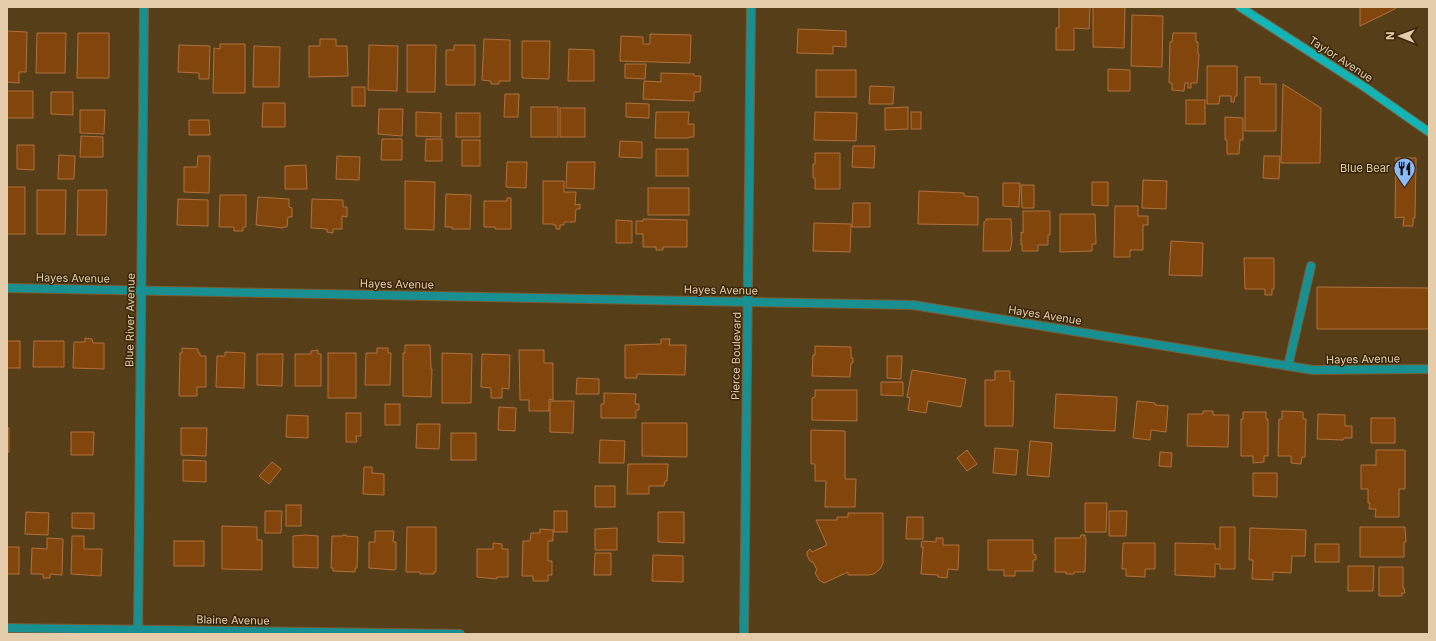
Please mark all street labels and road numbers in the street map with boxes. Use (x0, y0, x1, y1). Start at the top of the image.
street label: Taylor Avenue (1306, 33, 1376, 85)
street label: Hayes Avenue (36, 270, 110, 286)
street label: Blue River Avenue (122, 273, 138, 367)
street label: Hayes Avenue (360, 276, 434, 292)
street label: Hayes Avenue (684, 282, 758, 298)
street label: Hayes Avenue (1007, 302, 1083, 328)
street label: Pierce Boulevard (728, 312, 744, 400)
street label: Hayes Avenue (1326, 351, 1400, 367)
street label: Blaine Avenue (196, 612, 270, 628)

